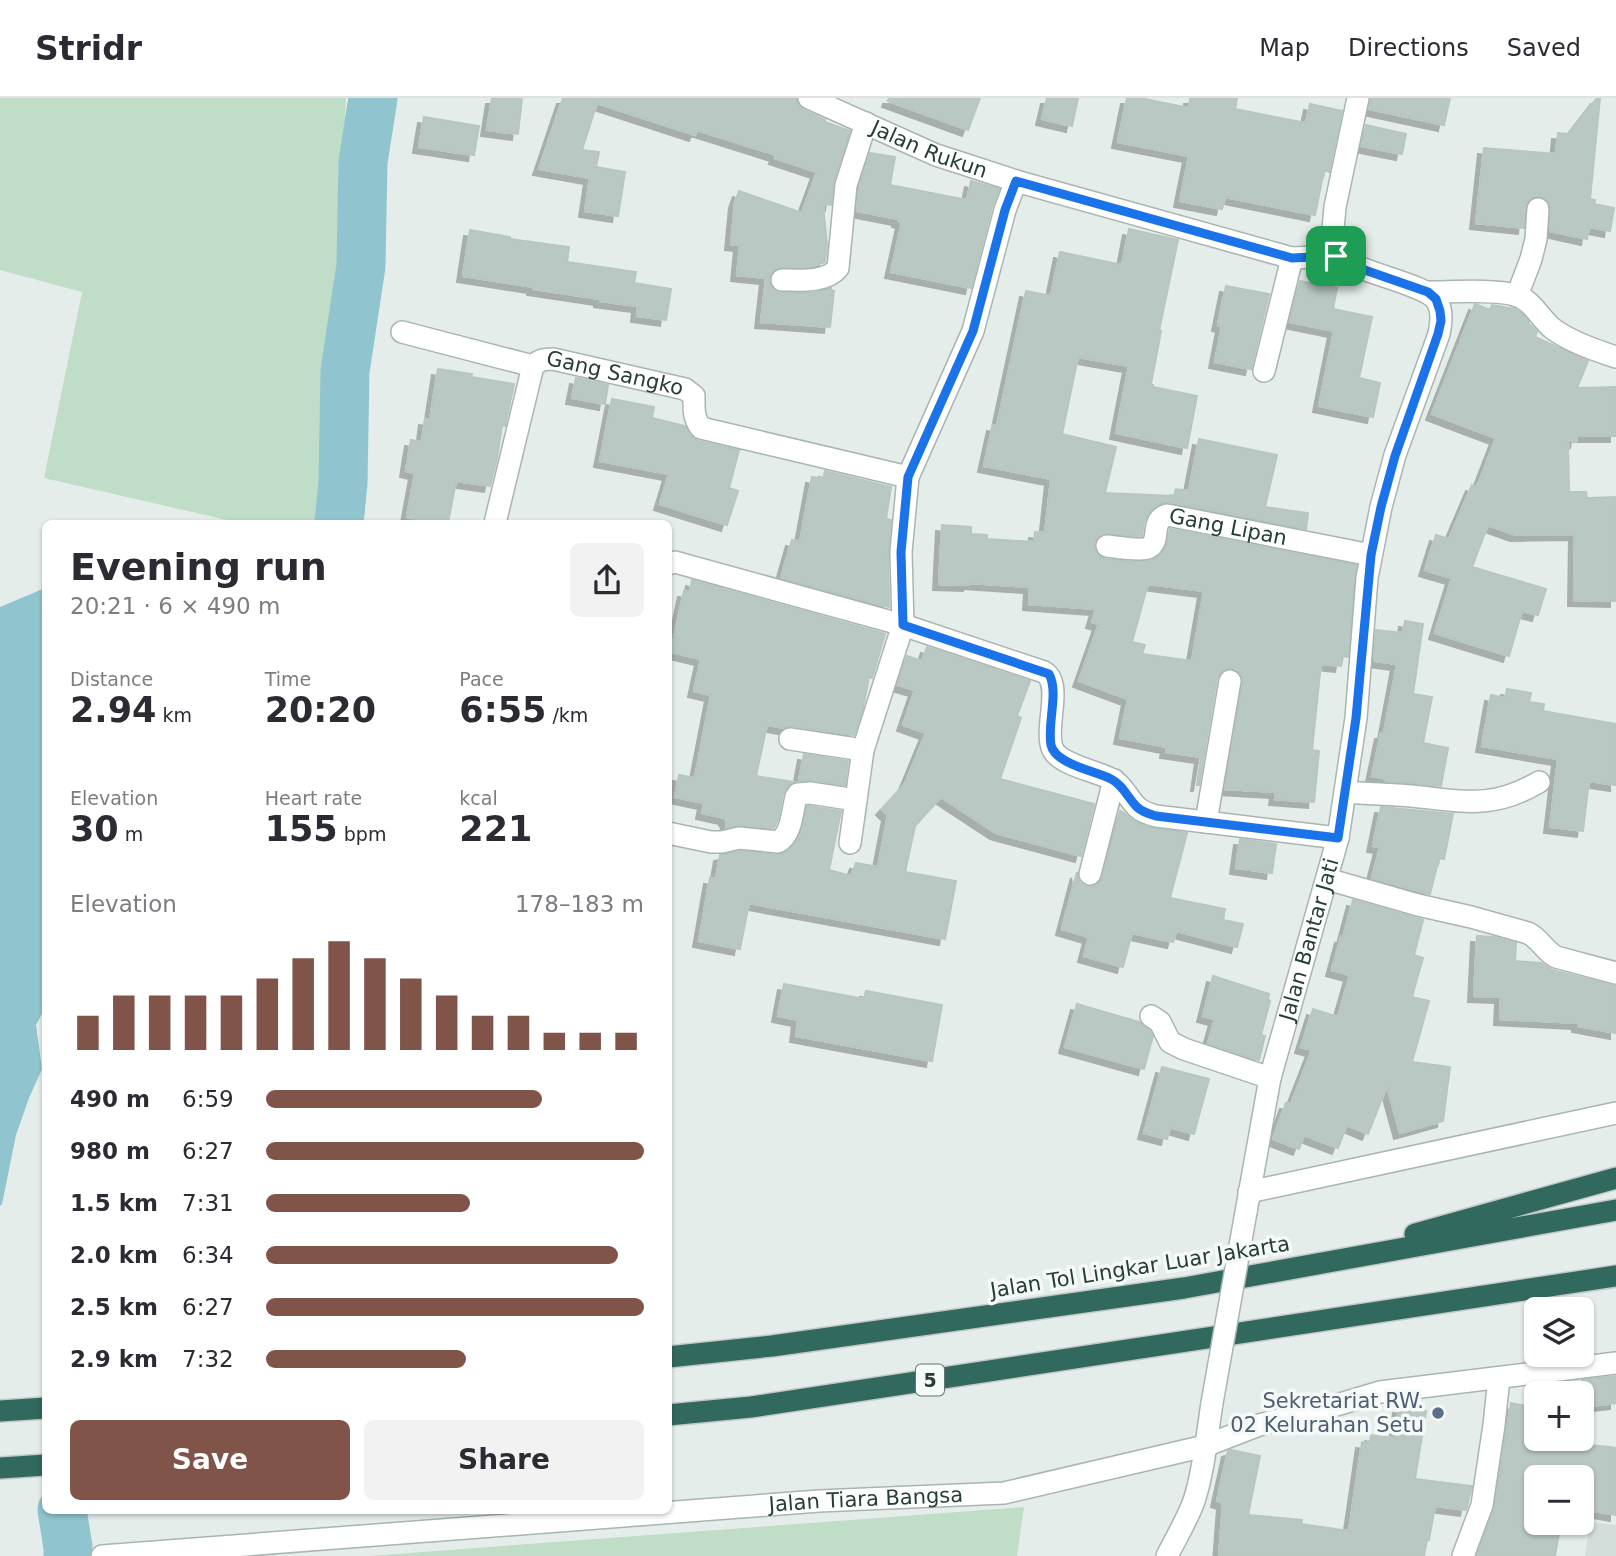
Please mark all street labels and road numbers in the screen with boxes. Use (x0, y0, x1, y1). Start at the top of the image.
street label: Jalan Rukun (866, 115, 990, 183)
street label: Gang Sangko (544, 346, 686, 400)
street label: Gang Lipan (1167, 504, 1289, 550)
street label: Jalan Bantar Jati (1274, 855, 1344, 1026)
street label: Jalan Tol Lingkar Luar Jakarta (987, 1231, 1291, 1303)
road number: 5 (916, 1364, 944, 1396)
street label: Jalan Tiara Bangsa (766, 1483, 964, 1517)

